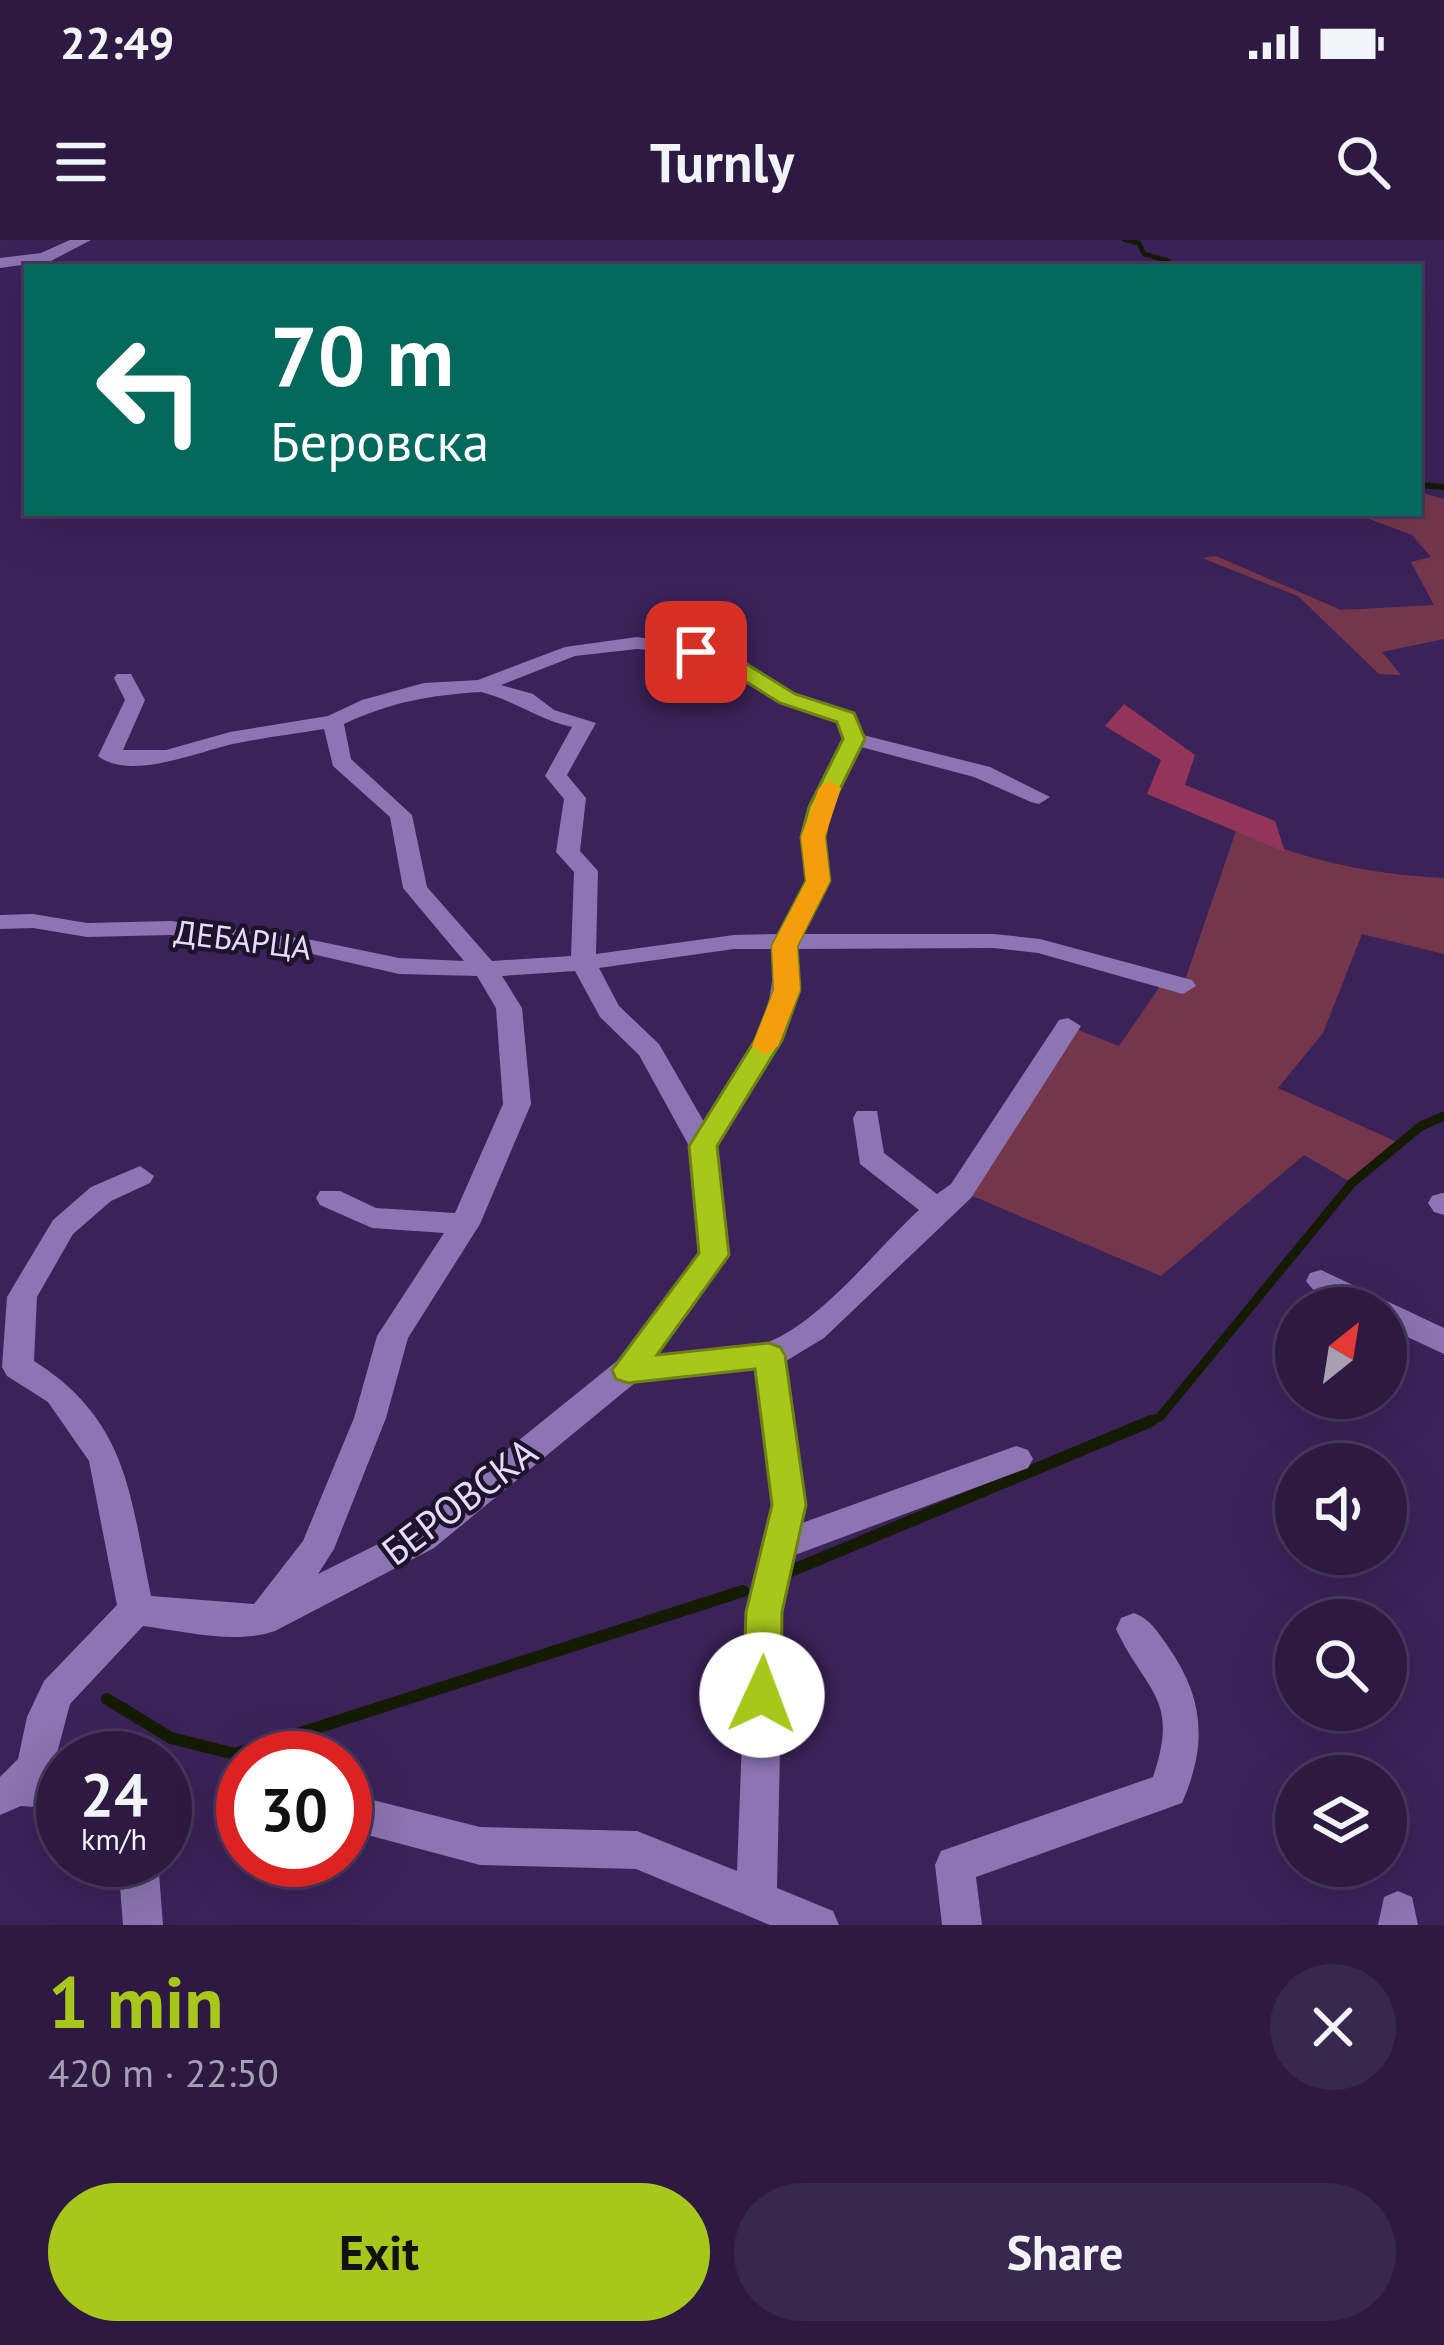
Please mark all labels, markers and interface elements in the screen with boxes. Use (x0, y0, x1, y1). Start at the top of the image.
text: 22:49 (60, 13, 174, 71)
text: Turnly (650, 127, 794, 197)
icon: menu (48, 129, 114, 195)
icon: search (1330, 129, 1396, 195)
text: 70 m (270, 300, 454, 409)
icon: left (72, 312, 228, 468)
text: Беровска (270, 406, 489, 476)
pin (645, 601, 747, 703)
icon: arrive (663, 619, 729, 685)
street label: ДЕБАРЦА (172, 909, 315, 969)
north arrow (1275, 1287, 1407, 1419)
map controls (1275, 1287, 1407, 1887)
street label: БЕРОВСКА (371, 1426, 547, 1576)
button: sound (1275, 1443, 1407, 1575)
button: search (1275, 1599, 1407, 1731)
position arrow (699, 1632, 825, 1758)
speed limit sign: 30 (216, 1731, 372, 1887)
text: 24 (80, 1755, 148, 1833)
button: layers (1275, 1755, 1407, 1887)
text: km/h (81, 1819, 147, 1858)
text: 1 min (48, 1955, 224, 2048)
button: close (1270, 1964, 1396, 2090)
text: 420 m · 22:50 (48, 2047, 279, 2098)
button: Exit (48, 2183, 710, 2321)
button: Share (734, 2183, 1396, 2321)

